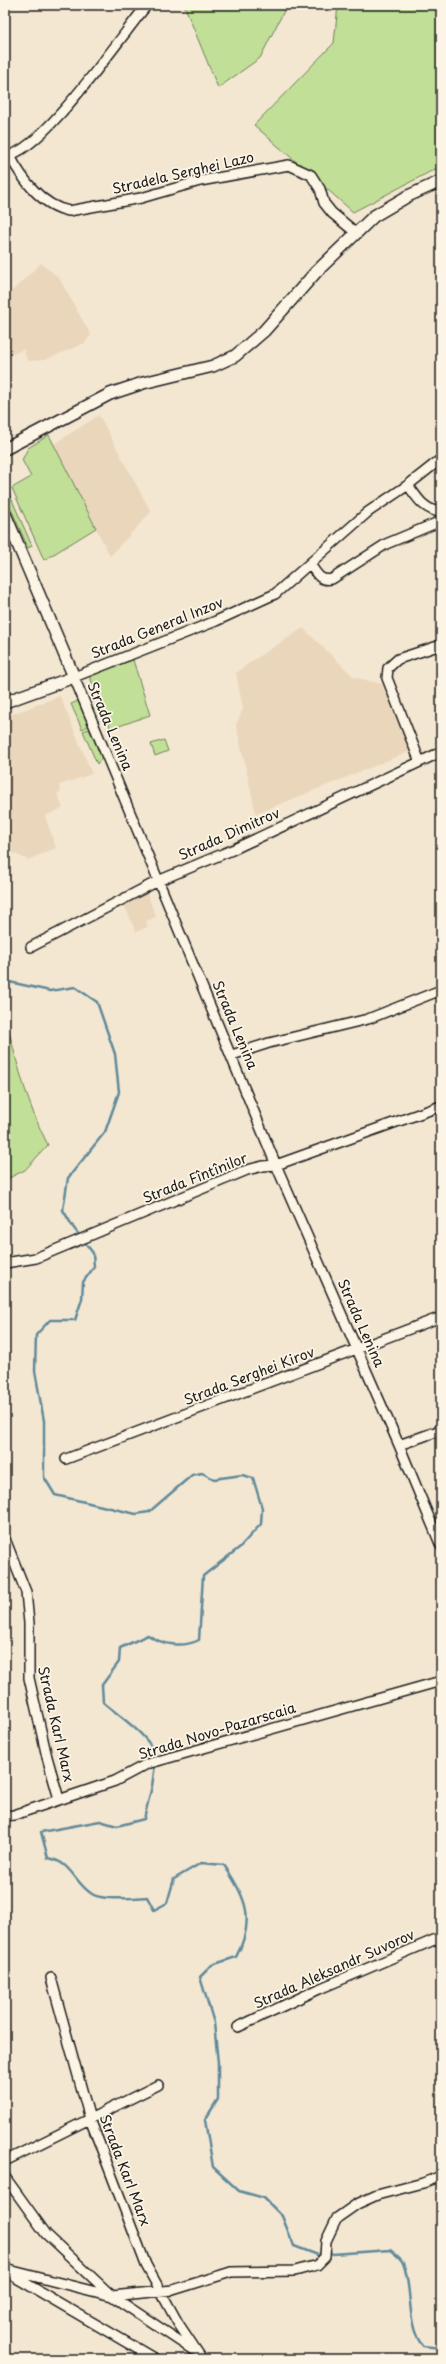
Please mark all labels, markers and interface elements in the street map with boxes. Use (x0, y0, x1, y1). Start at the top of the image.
street label: Stradela Serghei Lazo (110, 146, 256, 199)
street label: Strada General Inzov (87, 591, 226, 664)
street label: Strada Lenina (82, 678, 139, 774)
street label: Strada Dimitrov (175, 802, 283, 865)
street label: Strada Lenina (207, 977, 264, 1073)
street label: Strada Fîntînilor (139, 1147, 251, 1208)
street label: Strada Lenina (333, 1275, 390, 1371)
street label: Strada Serghei Kirov (180, 1341, 318, 1410)
street label: Strada Karl Marx (33, 1664, 80, 1784)
street label: Strada Novo-Pazarscaia (135, 1696, 298, 1765)
street label: Strada Aleksandr Suvorov (250, 1924, 418, 2014)
street label: Strada Karl Marx (95, 2111, 156, 2229)

